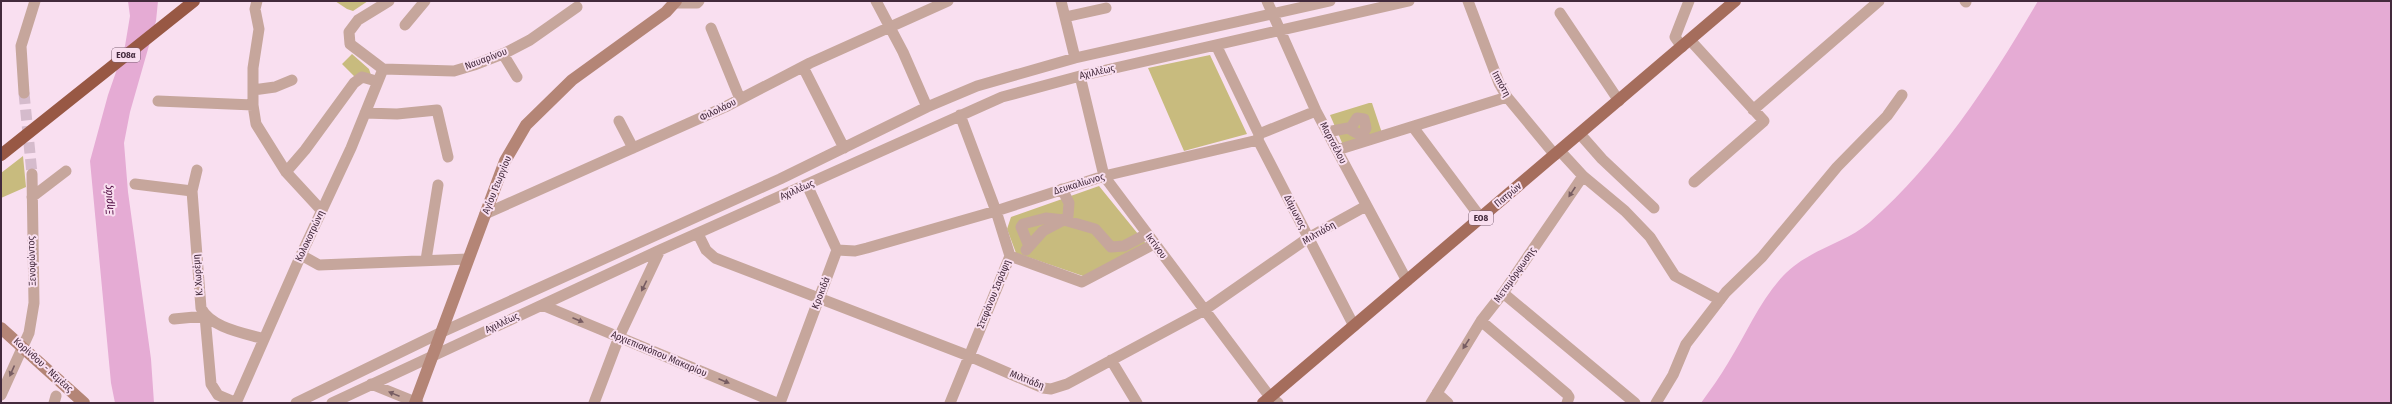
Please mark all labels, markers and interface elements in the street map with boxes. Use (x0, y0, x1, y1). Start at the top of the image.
street label: Ναυαρίνου (463, 45, 509, 73)
road number: ΕΟ8α (112, 48, 140, 62)
street label: Αχιλλέως (1078, 61, 1117, 82)
street label: Ιππότη (1489, 69, 1514, 99)
street label: Φιλολάου (697, 95, 738, 124)
street label: Μαρτσέλου (1317, 120, 1350, 166)
street label: Αγίου Γεωργίου (479, 154, 514, 216)
street label: Δευκαλίωνος (1052, 169, 1107, 197)
street label: Αχιλλέως (778, 176, 817, 203)
street label: Πατρών (1491, 179, 1524, 210)
water label: Ξηριάς (101, 184, 117, 215)
one-way arrow (1568, 187, 1576, 197)
street label: Δάμωνος (1281, 192, 1310, 232)
street label: Κολοκοτρώνη (292, 208, 327, 264)
road number: ΕΟ8 (1469, 211, 1493, 225)
street label: Μιλτιάδη (1300, 218, 1338, 247)
street label: Ικτίνου (1143, 230, 1170, 261)
street label: Ξενοφώντος (24, 235, 39, 286)
street label: Μεταμόρφωσης (1491, 244, 1539, 305)
street label: Κ. Χωρέμη (189, 254, 206, 296)
street label: Στεφάνου Σαράφη (974, 257, 1013, 330)
street label: Κροκιδά (808, 275, 833, 311)
one-way arrow (640, 280, 647, 291)
street label: Αχιλλέως (483, 309, 522, 336)
one-way arrow (572, 317, 583, 323)
street label: Αρχιεπισκόπου Μακαρίου (609, 327, 709, 380)
street label: Κορίνθου - Νεμέας (11, 335, 76, 395)
one-way arrow (1462, 339, 1470, 350)
one-way arrow (8, 365, 14, 377)
street label: Μιλτιάδη (1008, 367, 1046, 392)
one-way arrow (718, 378, 729, 384)
one-way arrow (388, 390, 400, 396)

